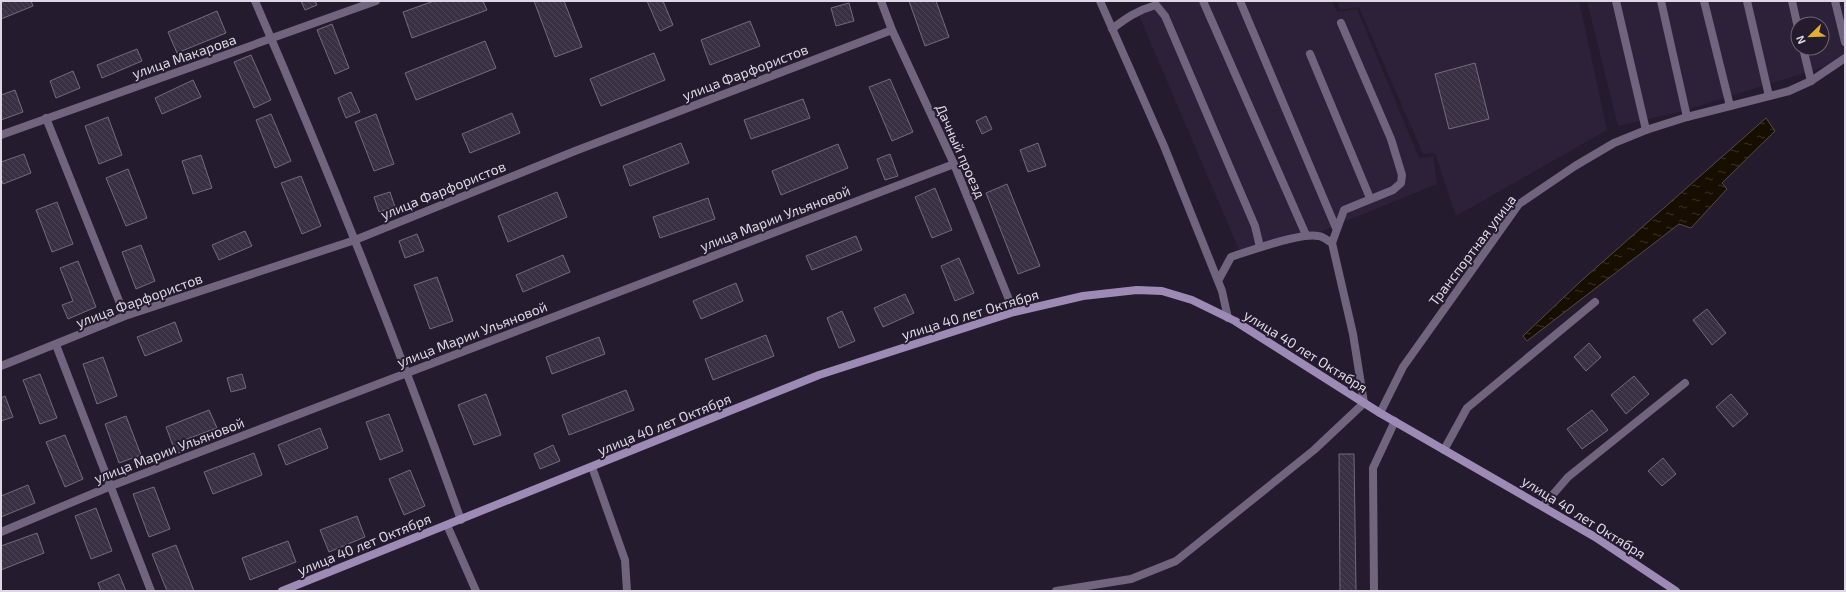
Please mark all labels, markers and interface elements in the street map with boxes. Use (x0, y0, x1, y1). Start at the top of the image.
north arrow (1790, 16, 1830, 56)
street label: улица Макарова (130, 30, 238, 82)
text: N (1793, 34, 1808, 46)
street label: улица Фарфористов (680, 40, 810, 104)
street label: Дачный проезд (933, 101, 989, 201)
street label: улица Фарфористов (378, 157, 508, 223)
street label: улица Марии Ульяновой (697, 181, 853, 255)
street label: Транспортная улица (1425, 191, 1519, 309)
street label: улица Фарфористов (73, 269, 205, 331)
street label: улица 40 лет Октября (899, 285, 1041, 343)
street label: улица Марии Ульяновой (394, 297, 550, 371)
street label: улица 40 лет Октября (1241, 306, 1371, 396)
street label: улица 40 лет Октября (595, 389, 733, 459)
street label: улица Марии Ульяновой (91, 413, 247, 487)
street label: улица 40 лет Октября (1519, 472, 1649, 562)
street label: улица 40 лет Октября (295, 509, 433, 579)

